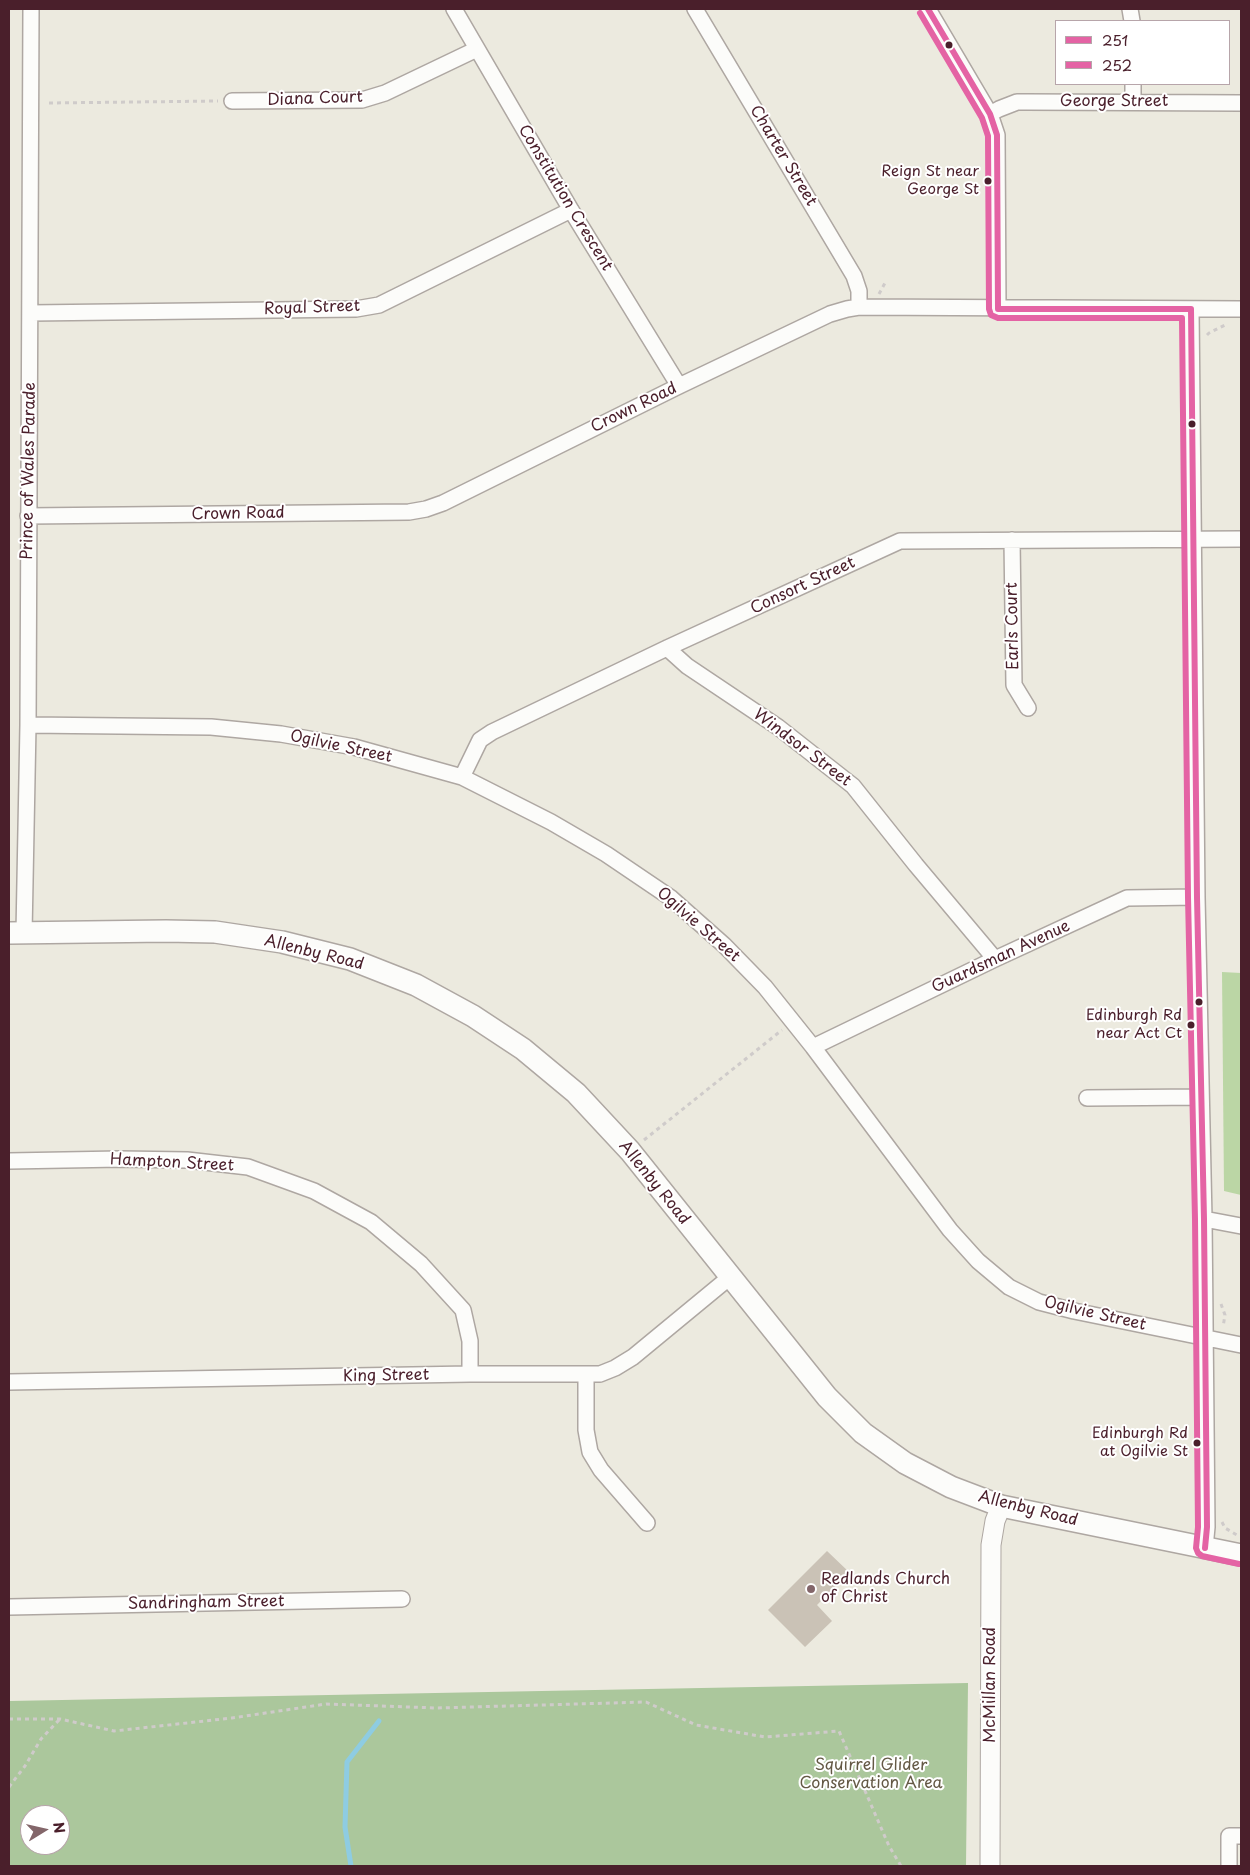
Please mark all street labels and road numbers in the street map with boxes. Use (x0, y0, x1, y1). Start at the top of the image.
street label: Diana Court (267, 88, 363, 110)
street label: George Street (1060, 92, 1168, 112)
street label: Charter Street (745, 102, 821, 210)
street label: Constitution Crescent (514, 121, 616, 275)
street label: Royal Street (264, 297, 360, 319)
street label: Crown Road (588, 379, 680, 437)
street label: Prince of Wales Parade (18, 382, 40, 560)
street label: Crown Road (191, 504, 285, 524)
street label: Consort Street (748, 553, 858, 619)
street label: Earls Court (1003, 582, 1023, 670)
street label: Windsor Street (749, 705, 855, 791)
street label: Ogilvie Street (288, 727, 394, 767)
street label: Ogilvie Street (652, 884, 744, 966)
street label: Guardsman Avenue (929, 917, 1073, 997)
street label: Allenby Road (262, 931, 366, 975)
street label: Allenby Road (614, 1137, 694, 1229)
street label: Hampton Street (110, 1150, 234, 1176)
street label: Ogilvie Street (1042, 1293, 1148, 1335)
street label: King Street (343, 1366, 429, 1386)
street label: Allenby Road (976, 1487, 1080, 1531)
street label: Sandringham Street (127, 1592, 285, 1614)
street label: McMillan Road (981, 1627, 1001, 1743)

